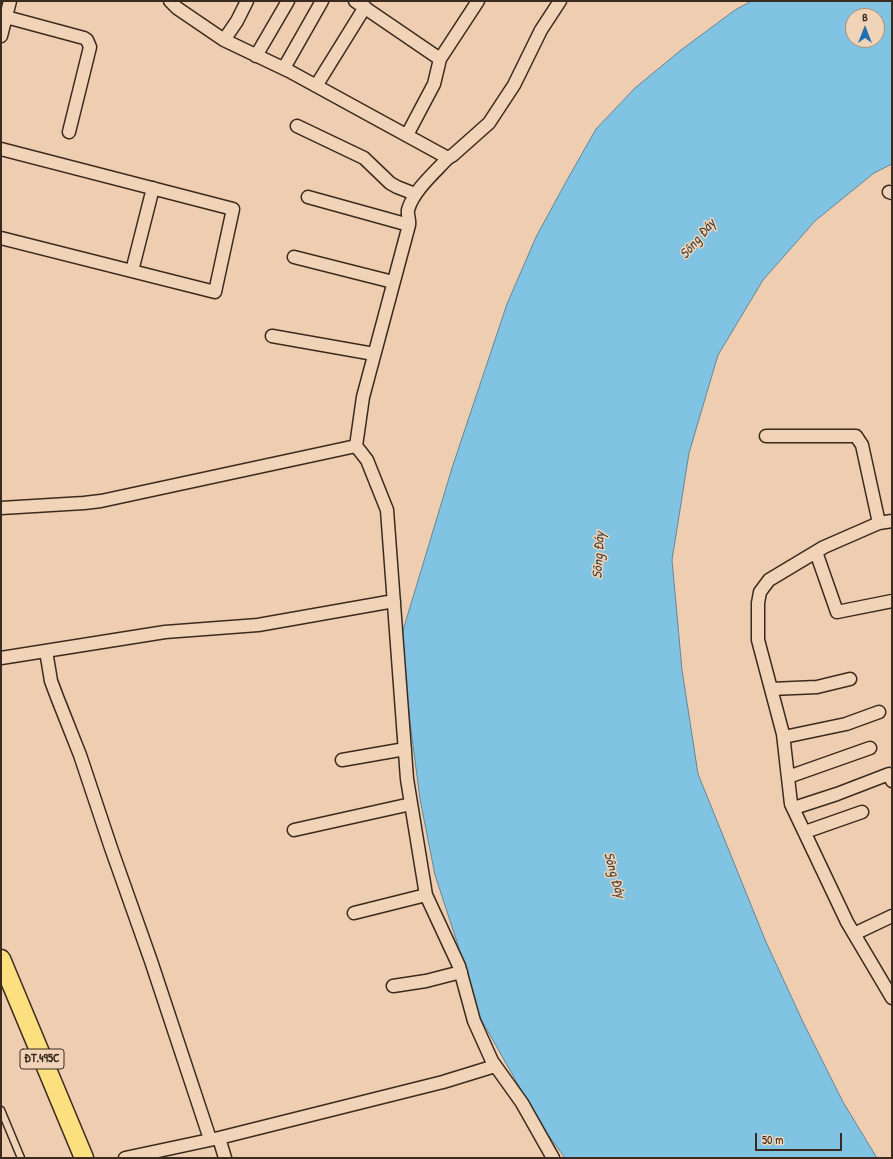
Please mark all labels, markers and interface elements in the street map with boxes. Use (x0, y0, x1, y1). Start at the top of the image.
north arrow (845, 8, 885, 48)
text: B (862, 10, 868, 24)
water label: Sông Đáy (676, 216, 720, 262)
water label: Sông Đáy (589, 531, 609, 579)
water label: Sông Đáy (599, 850, 629, 900)
road number: ĐT.495C (20, 1049, 64, 1069)
scale bar (757, 1125, 844, 1151)
text: 50 m (762, 1131, 783, 1148)

